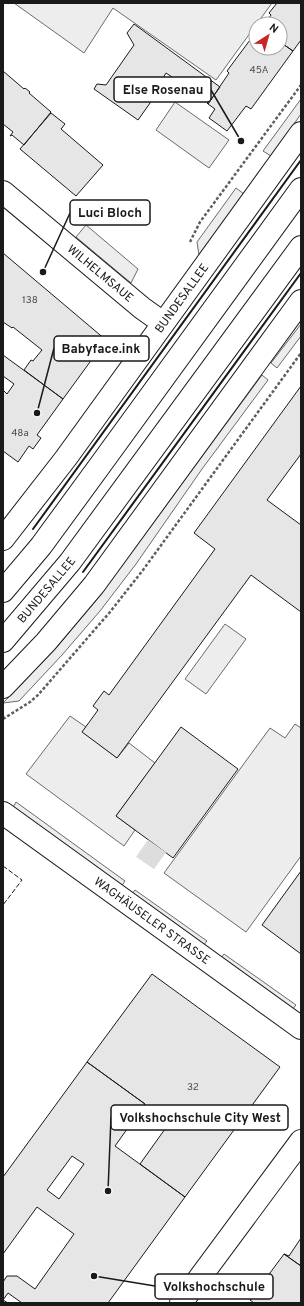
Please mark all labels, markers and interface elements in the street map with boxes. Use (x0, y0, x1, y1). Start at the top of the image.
north arrow (248, 16, 288, 56)
text: N (266, 21, 281, 37)
house number: 45A (249, 64, 269, 77)
callout: Else Rosenau (114, 77, 211, 102)
text: Else Rosenau (123, 83, 203, 99)
callout: Luci Bloch (70, 200, 150, 225)
text: Luci Bloch (78, 206, 142, 222)
street label: WILHELMSAUE (63, 242, 136, 307)
street label: BUNDESALLEE (152, 261, 213, 337)
house number: 138 (22, 294, 38, 307)
callout: Babyface.ink (54, 336, 149, 361)
text: Babyface.ink (62, 342, 140, 358)
house number: 48a (11, 427, 29, 440)
street label: BUNDESALLEE (14, 554, 80, 627)
street label: WAGHÄUSELER STRASSE (90, 874, 213, 969)
house number: 32 (187, 1081, 199, 1094)
callout: Volkshochschule City West (111, 1105, 288, 1130)
text: Volkshochschule City West (119, 1111, 281, 1127)
callout: Volkshochschule (155, 1274, 273, 1299)
text: Volkshochschule (163, 1280, 265, 1296)

